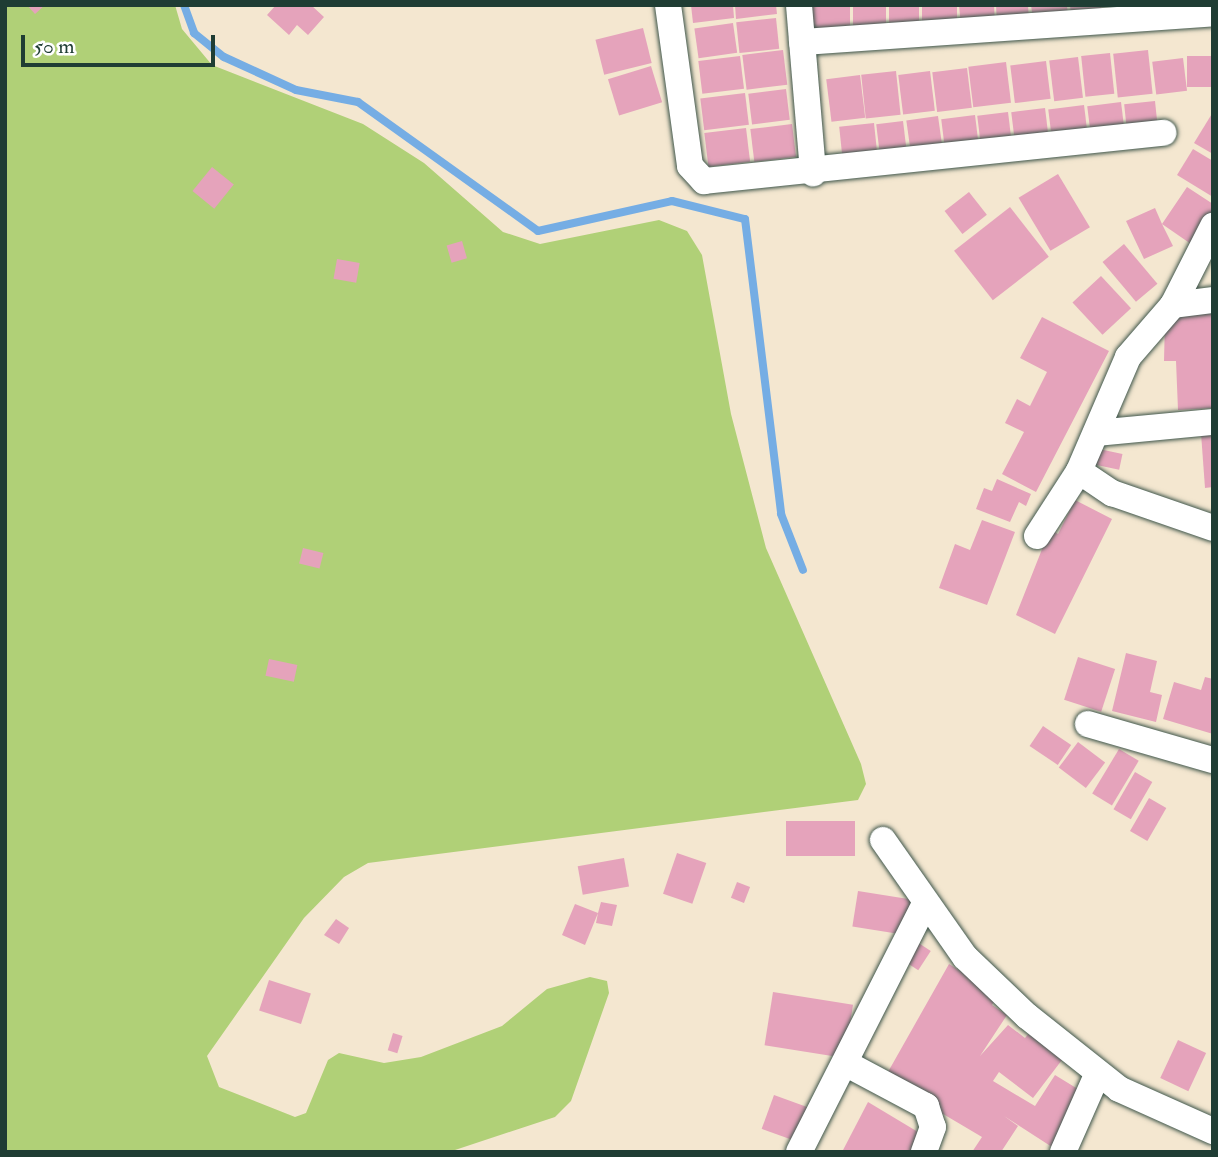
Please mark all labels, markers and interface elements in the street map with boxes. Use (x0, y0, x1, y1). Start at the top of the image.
scale bar (24, 21, 219, 65)
text: 50 m (34, 33, 75, 60)

